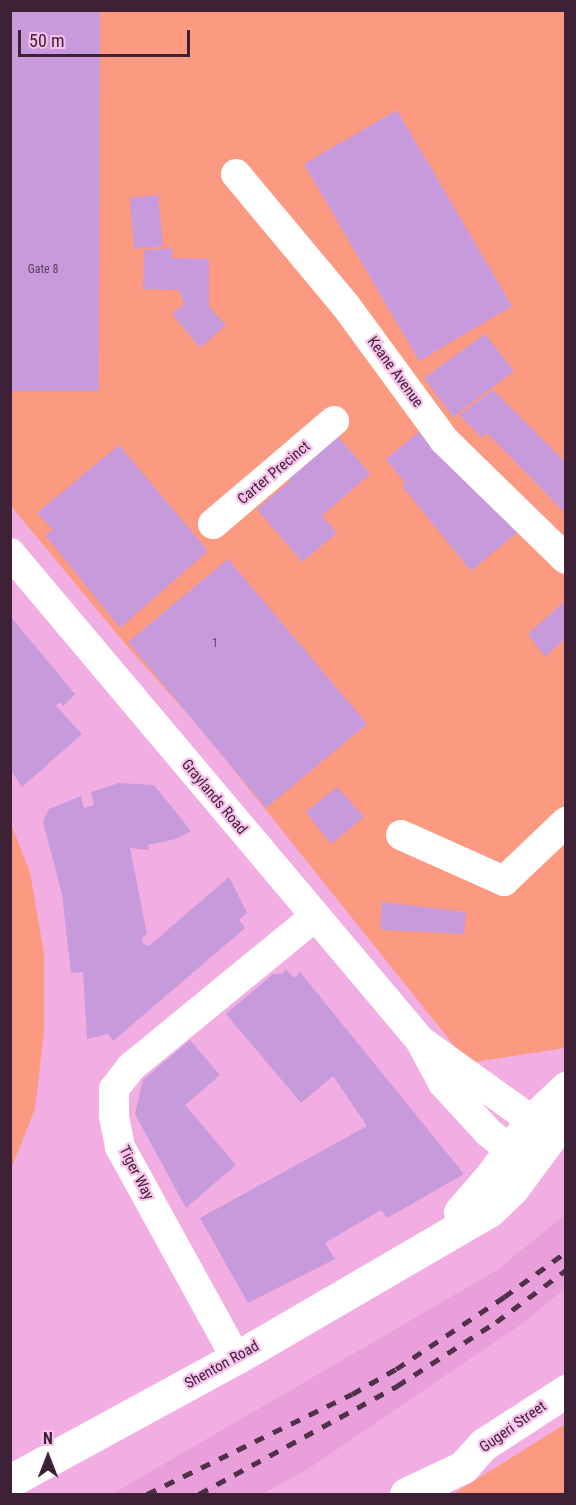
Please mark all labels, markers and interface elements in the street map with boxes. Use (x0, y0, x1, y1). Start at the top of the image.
scale bar (21, 18, 194, 56)
text: 50 m (29, 30, 64, 51)
house number: Gate 8 (28, 263, 58, 277)
street label: Keane Avenue (363, 333, 427, 411)
street label: Carter Precinct (234, 438, 314, 508)
house number: 1 (212, 637, 218, 651)
street label: Graylands Road (177, 756, 251, 838)
street label: Tiger Way (115, 1143, 157, 1203)
street label: Shenton Road (182, 1337, 262, 1393)
street label: Gugeri Street (476, 1398, 550, 1456)
north arrow (18, 1427, 78, 1487)
text: N (43, 1429, 53, 1448)

